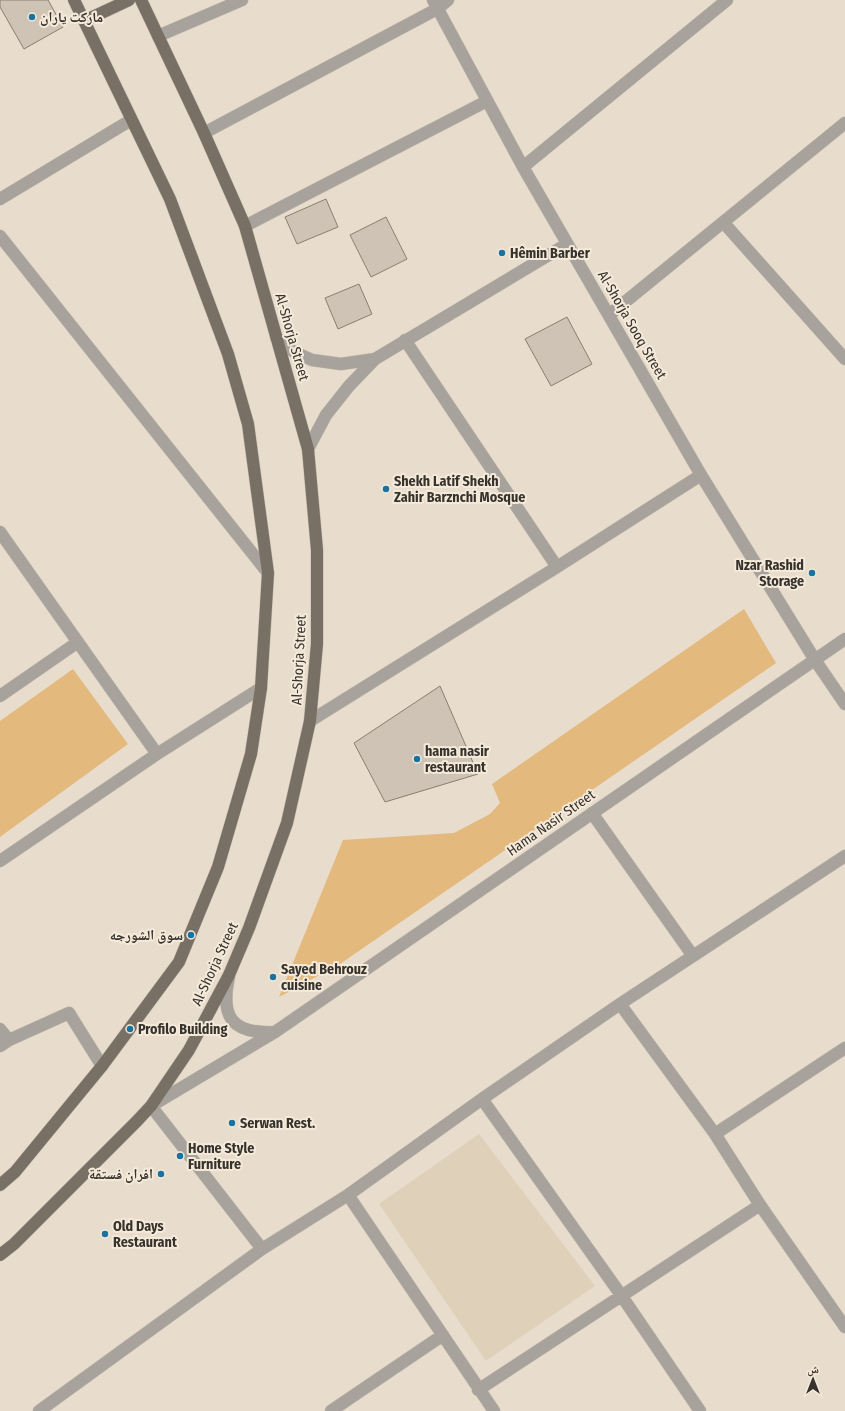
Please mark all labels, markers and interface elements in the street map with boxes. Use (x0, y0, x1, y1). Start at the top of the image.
place label: مارکت یاران (40, 9, 103, 26)
marker: مارکت یاران (27, 12, 37, 22)
place label: Hêmin Barber (510, 245, 591, 262)
marker: Hêmin Barber (497, 248, 507, 258)
street label: Al-Shorja Sooq Street (594, 268, 670, 383)
street label: Al-Shorja Street (271, 291, 313, 383)
place label: Shekh Latif Shekh Zahir Barznchi Mosque (394, 473, 525, 506)
marker: Shekh Latif Shekh Zahir Barznchi Mosque (381, 484, 391, 494)
place label: Nzar Rashid Storage (736, 557, 804, 590)
marker: Nzar Rashid Storage (807, 568, 817, 578)
street label: Al-Shorja Street (288, 614, 310, 705)
place label: hama nasir restaurant (425, 743, 490, 776)
marker: hama nasir restaurant (412, 754, 422, 764)
street label: Hama Nasir Street (504, 786, 599, 860)
street label: Al-Shorja Street (188, 919, 242, 1008)
place label: سوق الشورجه (110, 927, 183, 944)
marker: سوق الشورجه (186, 930, 196, 940)
place label: Sayed Behrouz cuisine (281, 961, 367, 994)
marker: Sayed Behrouz cuisine (268, 972, 278, 982)
place label: Profilo Building (138, 1021, 227, 1038)
marker: Profilo Building (125, 1024, 135, 1034)
place label: Serwan Rest. (240, 1115, 315, 1132)
marker: Serwan Rest. (227, 1118, 237, 1128)
place label: Home Style Furniture (188, 1140, 254, 1173)
marker: Home Style Furniture (175, 1151, 185, 1161)
place label: افران فستقة (89, 1166, 153, 1183)
marker: افران فستقة (156, 1169, 166, 1179)
place label: Old Days Restaurant (113, 1218, 178, 1251)
marker: Old Days Restaurant (100, 1229, 110, 1239)
north arrow (793, 1359, 833, 1399)
text: ش (807, 1363, 819, 1377)

